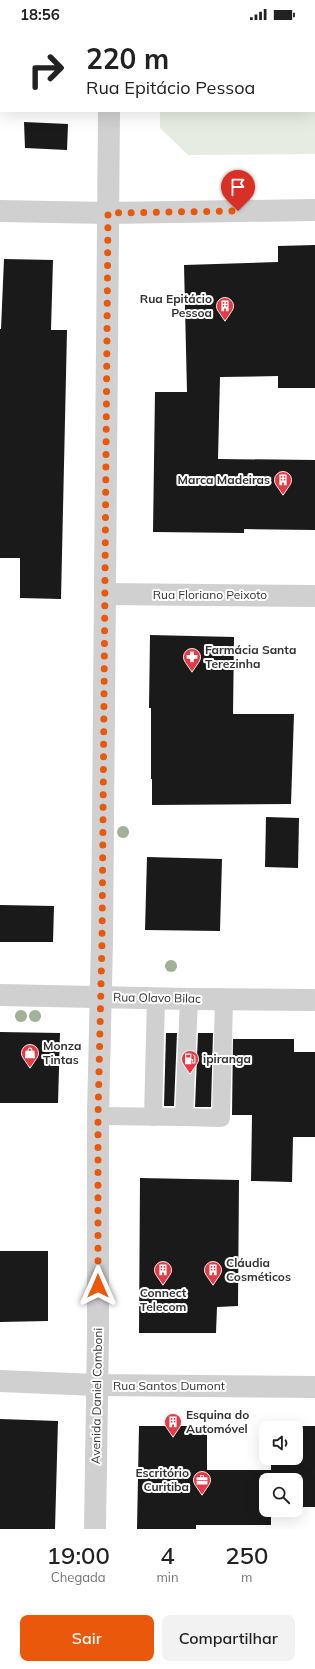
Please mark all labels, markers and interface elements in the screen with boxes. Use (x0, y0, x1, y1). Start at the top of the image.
text: 18:56 (20, 5, 60, 24)
text: 220 m (86, 41, 169, 76)
icon: right (20, 44, 72, 96)
text: Rua Epitácio Pessoa (86, 76, 255, 99)
pin (221, 170, 255, 211)
icon: arrive (227, 176, 249, 198)
place label: Rua Epitácio Pessoa (140, 291, 212, 320)
building icon: Rua Epitácio Pessoa (215, 296, 235, 321)
building icon: Marca Madeiras (273, 470, 293, 495)
place label: Marca Madeiras (178, 472, 270, 487)
street label: Rua Floriano Peixoto (153, 587, 267, 602)
place label: Farmácia Santa Terezinha (205, 642, 296, 671)
pharmacy icon: Farmácia Santa Terezinha (182, 647, 202, 672)
street label: Rua Olavo Bilac (113, 989, 201, 1006)
place label: Monza Tintas (43, 1038, 81, 1067)
shop icon: Monza Tintas (20, 1043, 40, 1068)
fuel station icon: ipiranga (180, 1049, 200, 1074)
place label: ipiranga (203, 1051, 251, 1066)
place label: Cláudia Cosméticos (226, 1255, 291, 1284)
building icon: Connect Telecom (153, 1260, 173, 1285)
building icon: Cláudia Cosméticos (203, 1260, 223, 1285)
position arrow (77, 1265, 119, 1307)
place label: Connect Telecom (140, 1285, 187, 1314)
street label: Avenida Daniel Comboni (88, 1328, 105, 1464)
street label: Rua Santos Dumont (113, 1378, 225, 1393)
place label: Esquina do Automóvel (186, 1407, 249, 1436)
building icon: Esquina do Automóvel (163, 1412, 183, 1437)
map controls (259, 1421, 303, 1517)
button: sound (259, 1421, 303, 1465)
place label: Escritório Curitiba (135, 1465, 189, 1494)
office icon: Escritório Curitiba (192, 1470, 212, 1495)
button: search (259, 1473, 303, 1517)
text: 19:00 (47, 1540, 110, 1570)
text: 4 (160, 1540, 175, 1570)
text: 250 (225, 1540, 268, 1570)
text: Chegada (51, 1569, 106, 1585)
text: min (156, 1569, 179, 1585)
text: m (241, 1569, 252, 1585)
button: Sair (20, 1615, 154, 1661)
button: Compartilhar (162, 1615, 295, 1661)

